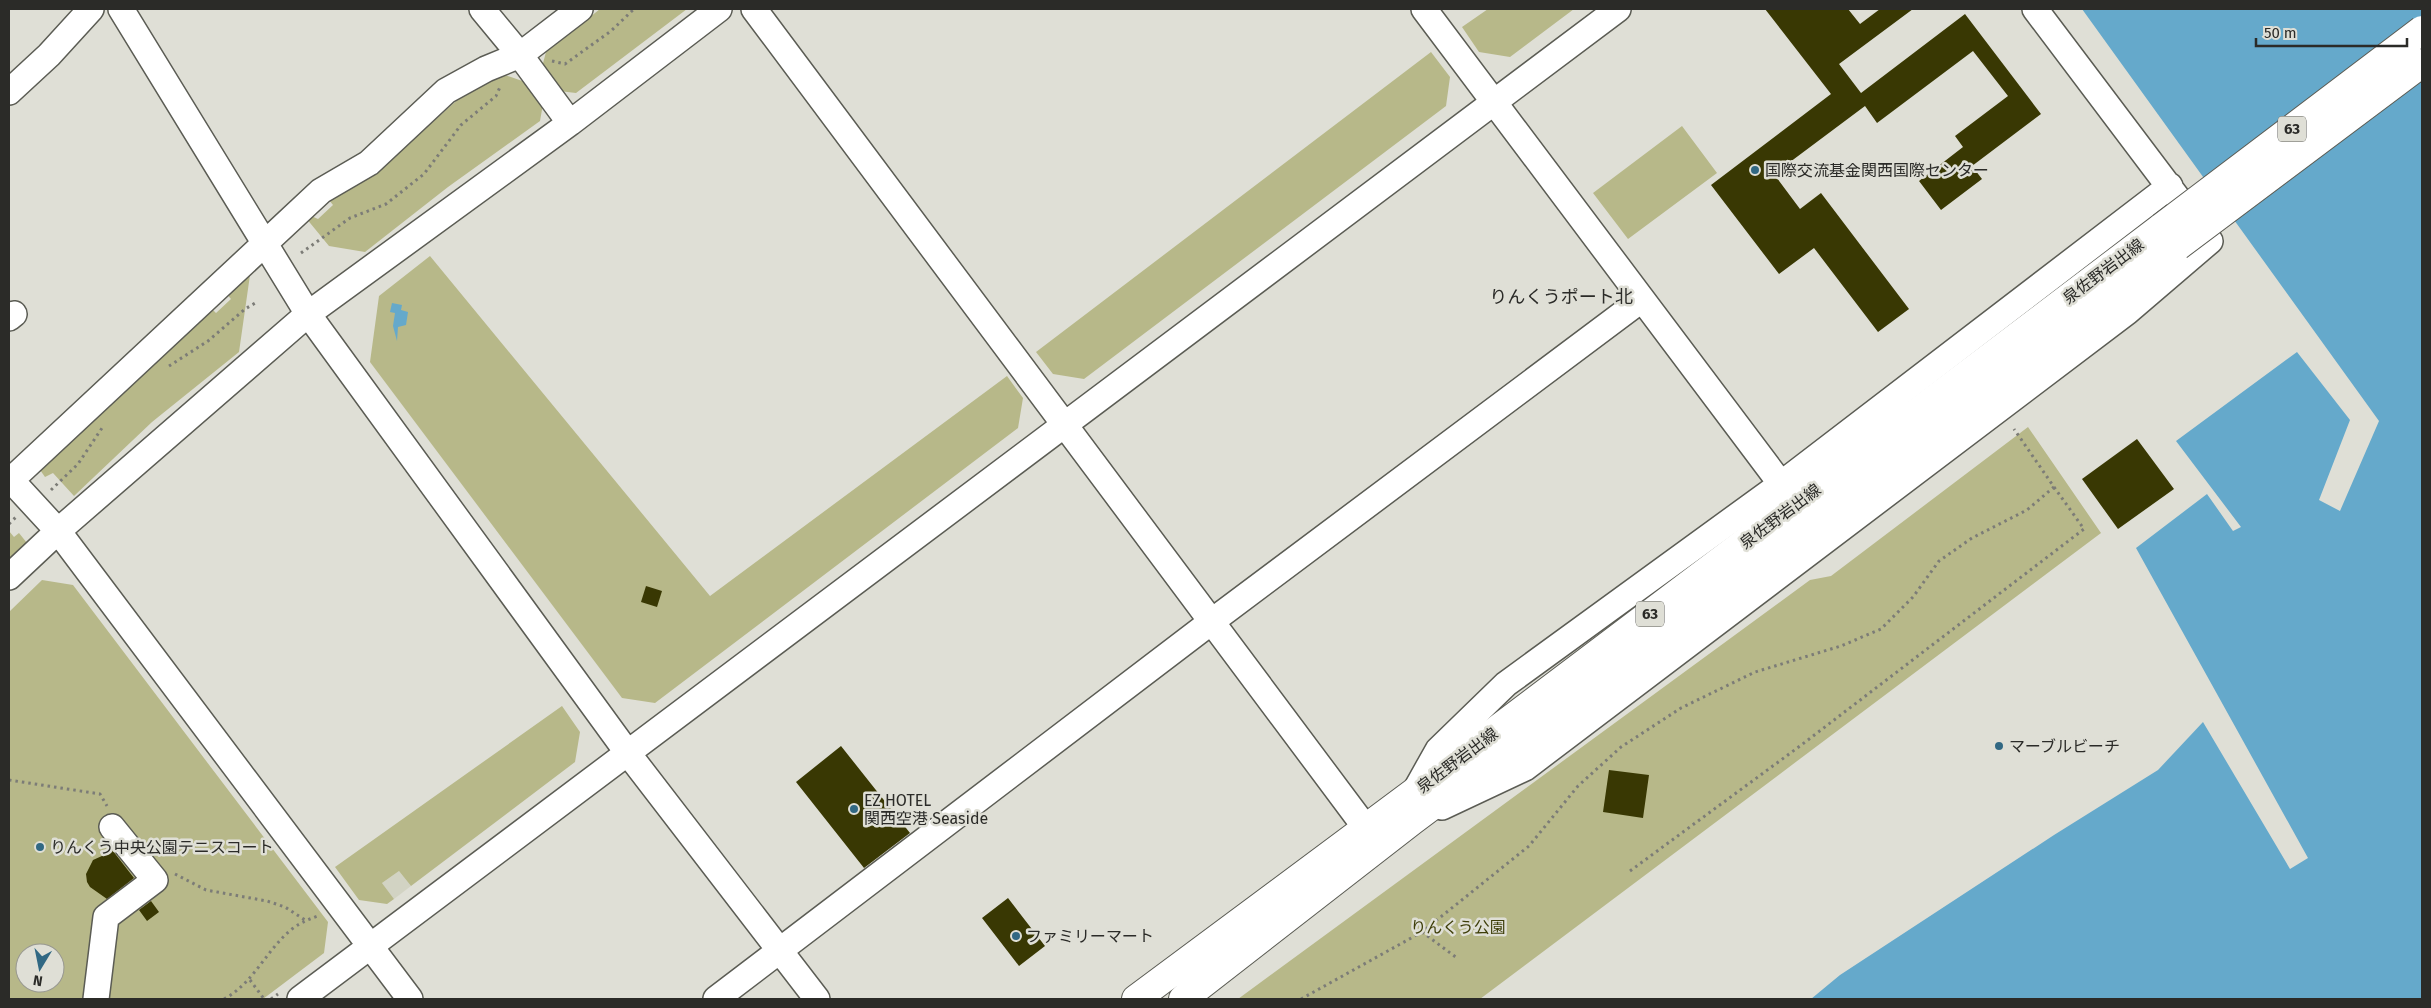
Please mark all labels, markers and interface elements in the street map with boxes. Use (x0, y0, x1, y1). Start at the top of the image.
scale bar (2256, 15, 2407, 47)
text: 50 m (2264, 24, 2297, 42)
road number: 63 (2278, 116, 2306, 142)
place label: 国際交流基金関西国際センター (1765, 161, 1989, 180)
marker: 国際交流基金関西国際センター (1749, 164, 1761, 176)
street label: 泉佐野岩出線 (2059, 235, 2147, 308)
district label: りんくうポート北 (1489, 286, 1633, 308)
street label: 泉佐野岩出線 (1736, 480, 1824, 553)
road number: 63 (1636, 602, 1664, 626)
street label: 泉佐野岩出線 (1413, 724, 1501, 797)
place label: マーブルビーチ (2009, 737, 2120, 756)
marker: マーブルビーチ (1993, 740, 2005, 752)
place label: EZ HOTEL 関西空港 Seaside (864, 791, 988, 828)
marker: EZ HOTEL 関西空港 Seaside (848, 803, 860, 815)
place label: りんくう中央公園テニスコート (50, 838, 274, 857)
marker: りんくう中央公園テニスコート (34, 841, 46, 853)
park label: りんくう公園 (1410, 918, 1506, 937)
place label: ファミリーマート (1026, 927, 1154, 946)
marker: ファミリーマート (1010, 930, 1022, 942)
north arrow (15, 943, 65, 993)
text: N (32, 971, 44, 989)

